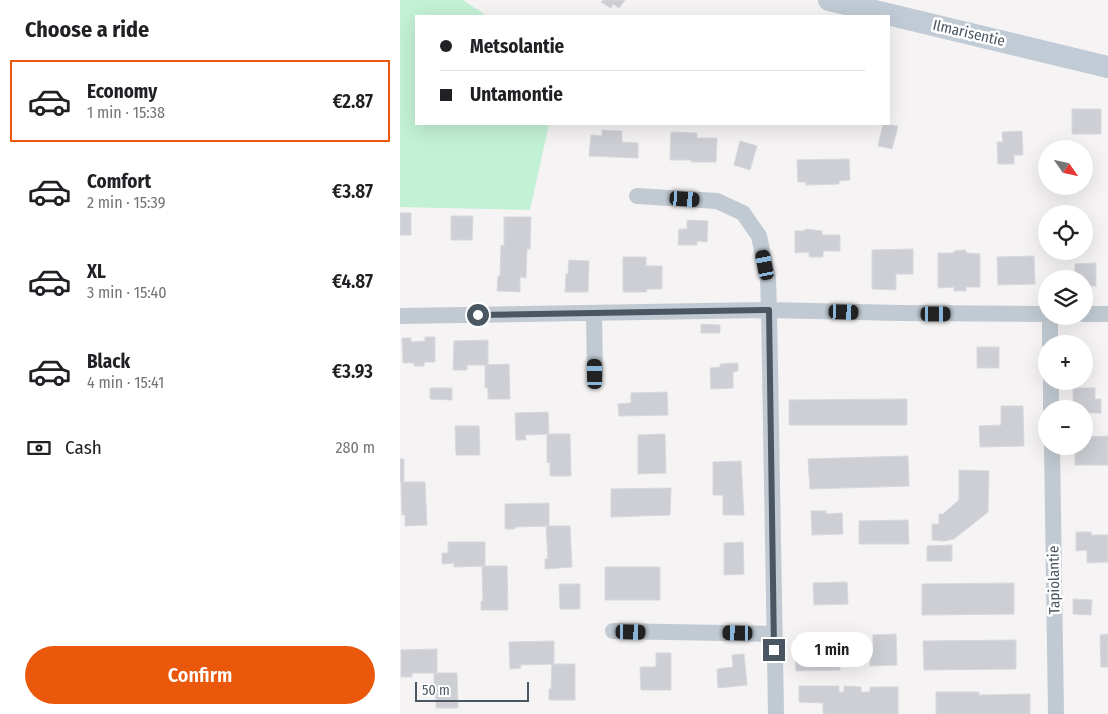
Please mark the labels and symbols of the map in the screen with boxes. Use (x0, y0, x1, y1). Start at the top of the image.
street label: Ilmarisentie (931, 16, 1007, 50)
north arrow (1038, 140, 1092, 195)
car (669, 190, 700, 208)
car (754, 249, 775, 281)
route start (467, 304, 489, 326)
car (828, 304, 859, 320)
car (921, 307, 951, 322)
car (587, 359, 602, 389)
street label: Tapiolantie (1044, 546, 1064, 614)
car (615, 624, 646, 640)
car (722, 625, 753, 641)
callout: 1 min (792, 632, 874, 668)
route end (763, 639, 785, 661)
scale bar (415, 679, 529, 702)

